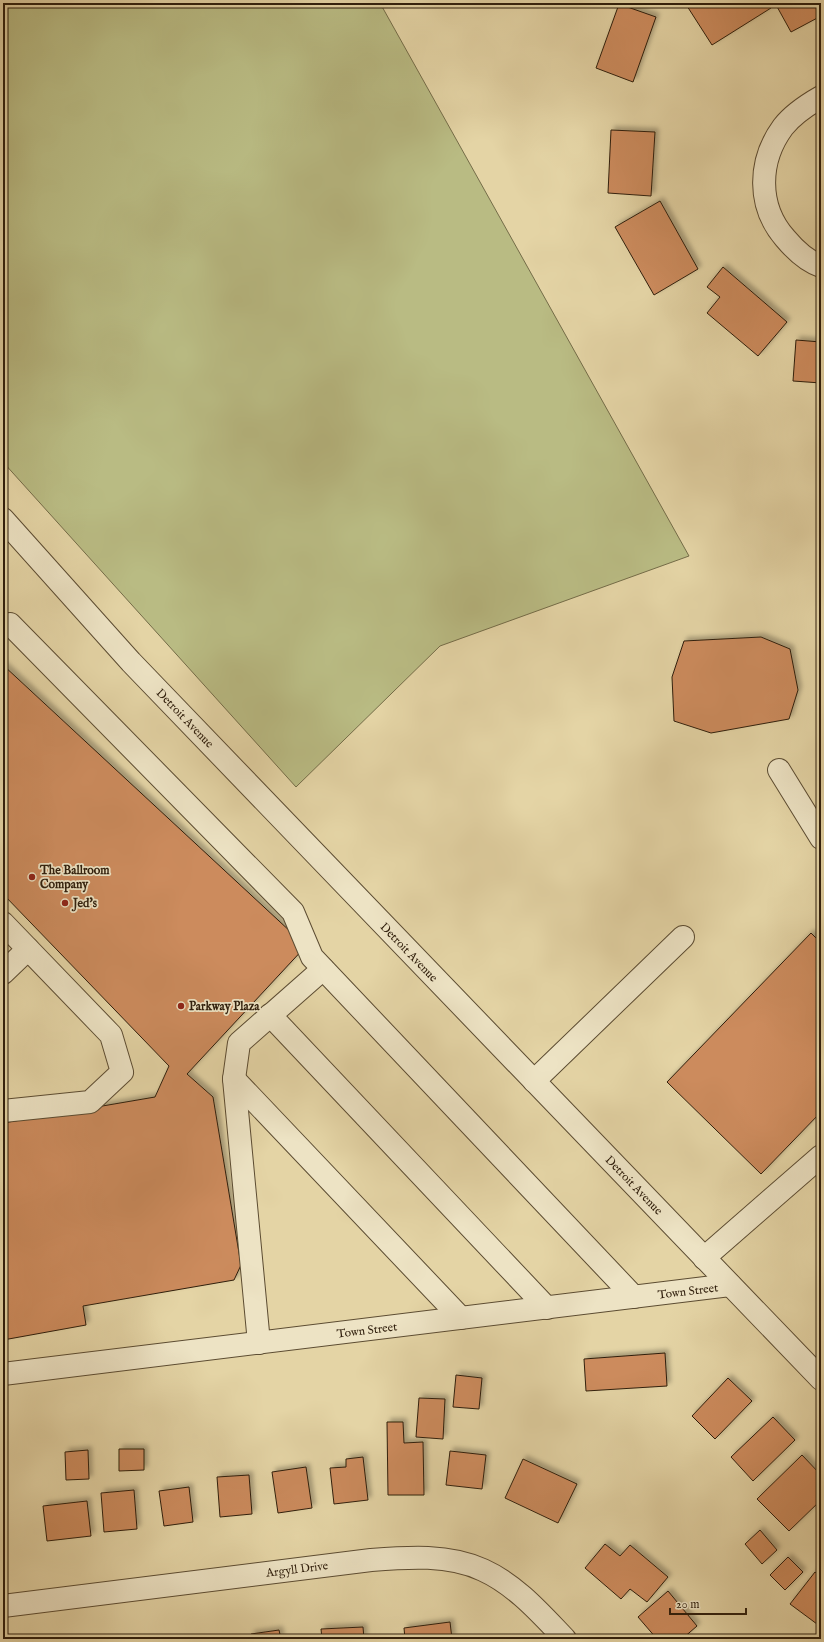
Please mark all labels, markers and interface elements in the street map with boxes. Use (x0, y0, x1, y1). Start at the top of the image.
street label: Detroit Avenue (153, 686, 217, 751)
place label: The Ballroom Company (39, 863, 110, 893)
marker: The Ballroom Company (27, 872, 37, 882)
place label: Jed's (71, 896, 98, 912)
marker: Jed's (60, 898, 70, 908)
street label: Detroit Avenue (377, 920, 441, 985)
place label: Parkway Plaza (189, 999, 260, 1015)
marker: Parkway Plaza (176, 1001, 186, 1011)
street label: Detroit Avenue (602, 1153, 666, 1218)
street label: Town Street (657, 1280, 719, 1303)
street label: Town Street (336, 1319, 398, 1342)
street label: Argyll Drive (264, 1558, 329, 1581)
scale bar (670, 1590, 746, 1616)
text: 20 m (676, 1597, 699, 1612)

